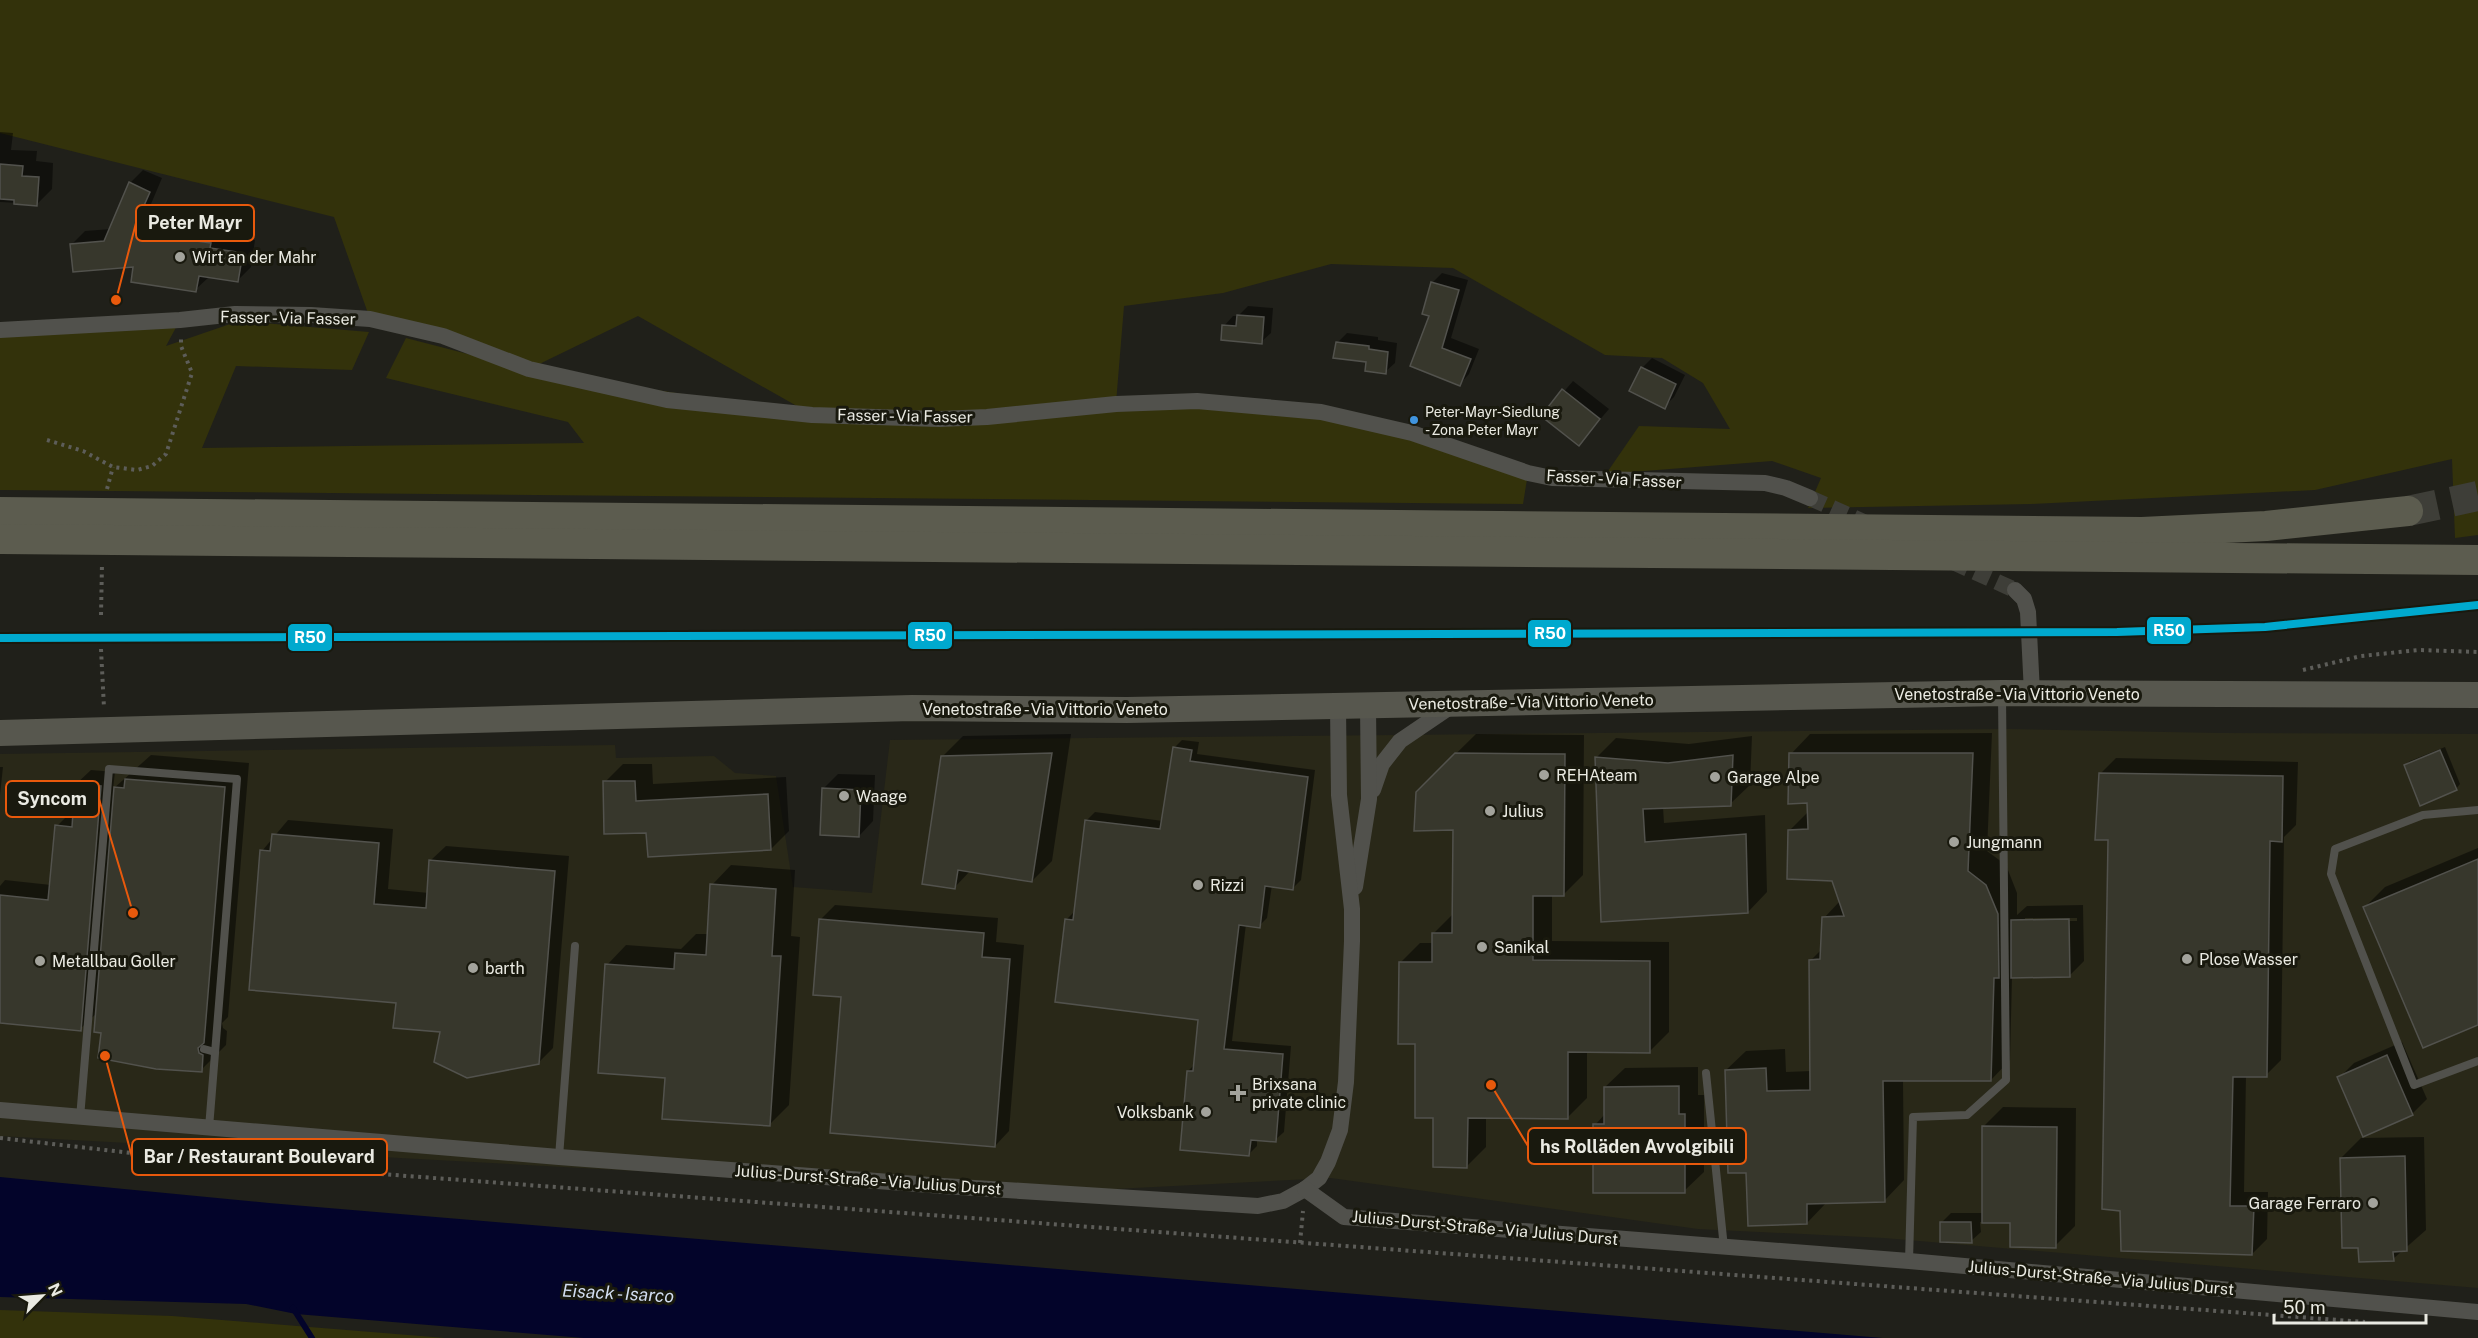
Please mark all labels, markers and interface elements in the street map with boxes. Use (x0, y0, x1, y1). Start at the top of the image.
callout: Peter Mayr (136, 205, 254, 241)
text: Peter Mayr (148, 212, 243, 233)
place label: Wirt an der Mahr (192, 248, 316, 267)
marker: Wirt an der Mahr (173, 250, 187, 264)
street label: Fasser - Via Fasser (220, 307, 356, 329)
place label: Peter-Mayr-Siedlung - Zona Peter Mayr (1425, 404, 1560, 438)
street label: Fasser - Via Fasser (837, 405, 973, 427)
marker: Peter-Mayr-Siedlung - Zona Peter Mayr (1408, 414, 1420, 426)
street label: Fasser - Via Fasser (1546, 466, 1682, 492)
line badge: R50 (2146, 616, 2192, 645)
line badge: R50 (1527, 619, 1572, 648)
line badge: R50 (907, 621, 953, 650)
text: R50 (2153, 621, 2185, 640)
line badge: R50 (287, 623, 333, 652)
text: R50 (1534, 624, 1566, 643)
text: R50 (914, 626, 946, 645)
text: R50 (294, 628, 326, 647)
street label: Venetostraße - Via Vittorio Veneto (1894, 685, 2140, 704)
street label: Venetostraße - Via Vittorio Veneto (1408, 690, 1654, 714)
street label: Venetostraße - Via Vittorio Veneto (922, 700, 1168, 719)
place label: REHAteam (1556, 766, 1637, 785)
marker: REHAteam (1537, 768, 1551, 782)
place label: Garage Alpe (1727, 768, 1820, 787)
marker: Garage Alpe (1708, 770, 1722, 784)
callout: Syncom (6, 781, 99, 817)
place label: Waage (856, 787, 907, 806)
text: Syncom (17, 788, 87, 809)
marker: Waage (837, 789, 851, 803)
place label: Julius (1502, 802, 1544, 821)
marker: Julius (1483, 804, 1497, 818)
place label: Jungmann (1966, 833, 2042, 852)
marker: Jungmann (1947, 835, 1961, 849)
place label: Rizzi (1210, 876, 1244, 895)
marker: Rizzi (1191, 878, 1205, 892)
place label: Sanikal (1494, 938, 1549, 957)
marker: Sanikal (1475, 940, 1489, 954)
place label: Plose Wasser (2199, 950, 2298, 969)
place label: Metallbau Goller (52, 952, 176, 971)
marker: Plose Wasser (2180, 952, 2194, 966)
marker: Metallbau Goller (33, 954, 47, 968)
place label: barth (485, 959, 525, 978)
marker: barth (466, 961, 480, 975)
place label: Brixsana private clinic (1252, 1075, 1346, 1112)
marker: Brixsana private clinic (1229, 1084, 1247, 1102)
place label: Volksbank (1117, 1103, 1194, 1122)
marker: Volksbank (1199, 1105, 1213, 1119)
callout: hs Rolläden Avvolgibili (1528, 1128, 1746, 1164)
text: hs Rolläden Avvolgibili (1540, 1136, 1734, 1157)
callout: Bar / Restaurant Boulevard (132, 1139, 387, 1175)
text: Bar / Restaurant Boulevard (143, 1146, 375, 1167)
street label: Julius-Durst-Straße - Via Julius Durst (734, 1161, 1002, 1199)
place label: Garage Ferraro (2248, 1194, 2361, 1213)
marker: Garage Ferraro (2366, 1196, 2380, 1210)
street label: Julius-Durst-Straße - Via Julius Durst (1351, 1207, 1619, 1249)
street label: Julius-Durst-Straße - Via Julius Durst (1967, 1257, 2235, 1299)
north arrow (12, 1266, 72, 1326)
text: N (44, 1280, 66, 1300)
water label: Eisack - Isarco (561, 1280, 675, 1306)
scale bar (2274, 1287, 2426, 1325)
text: 50 m (2283, 1297, 2326, 1318)

